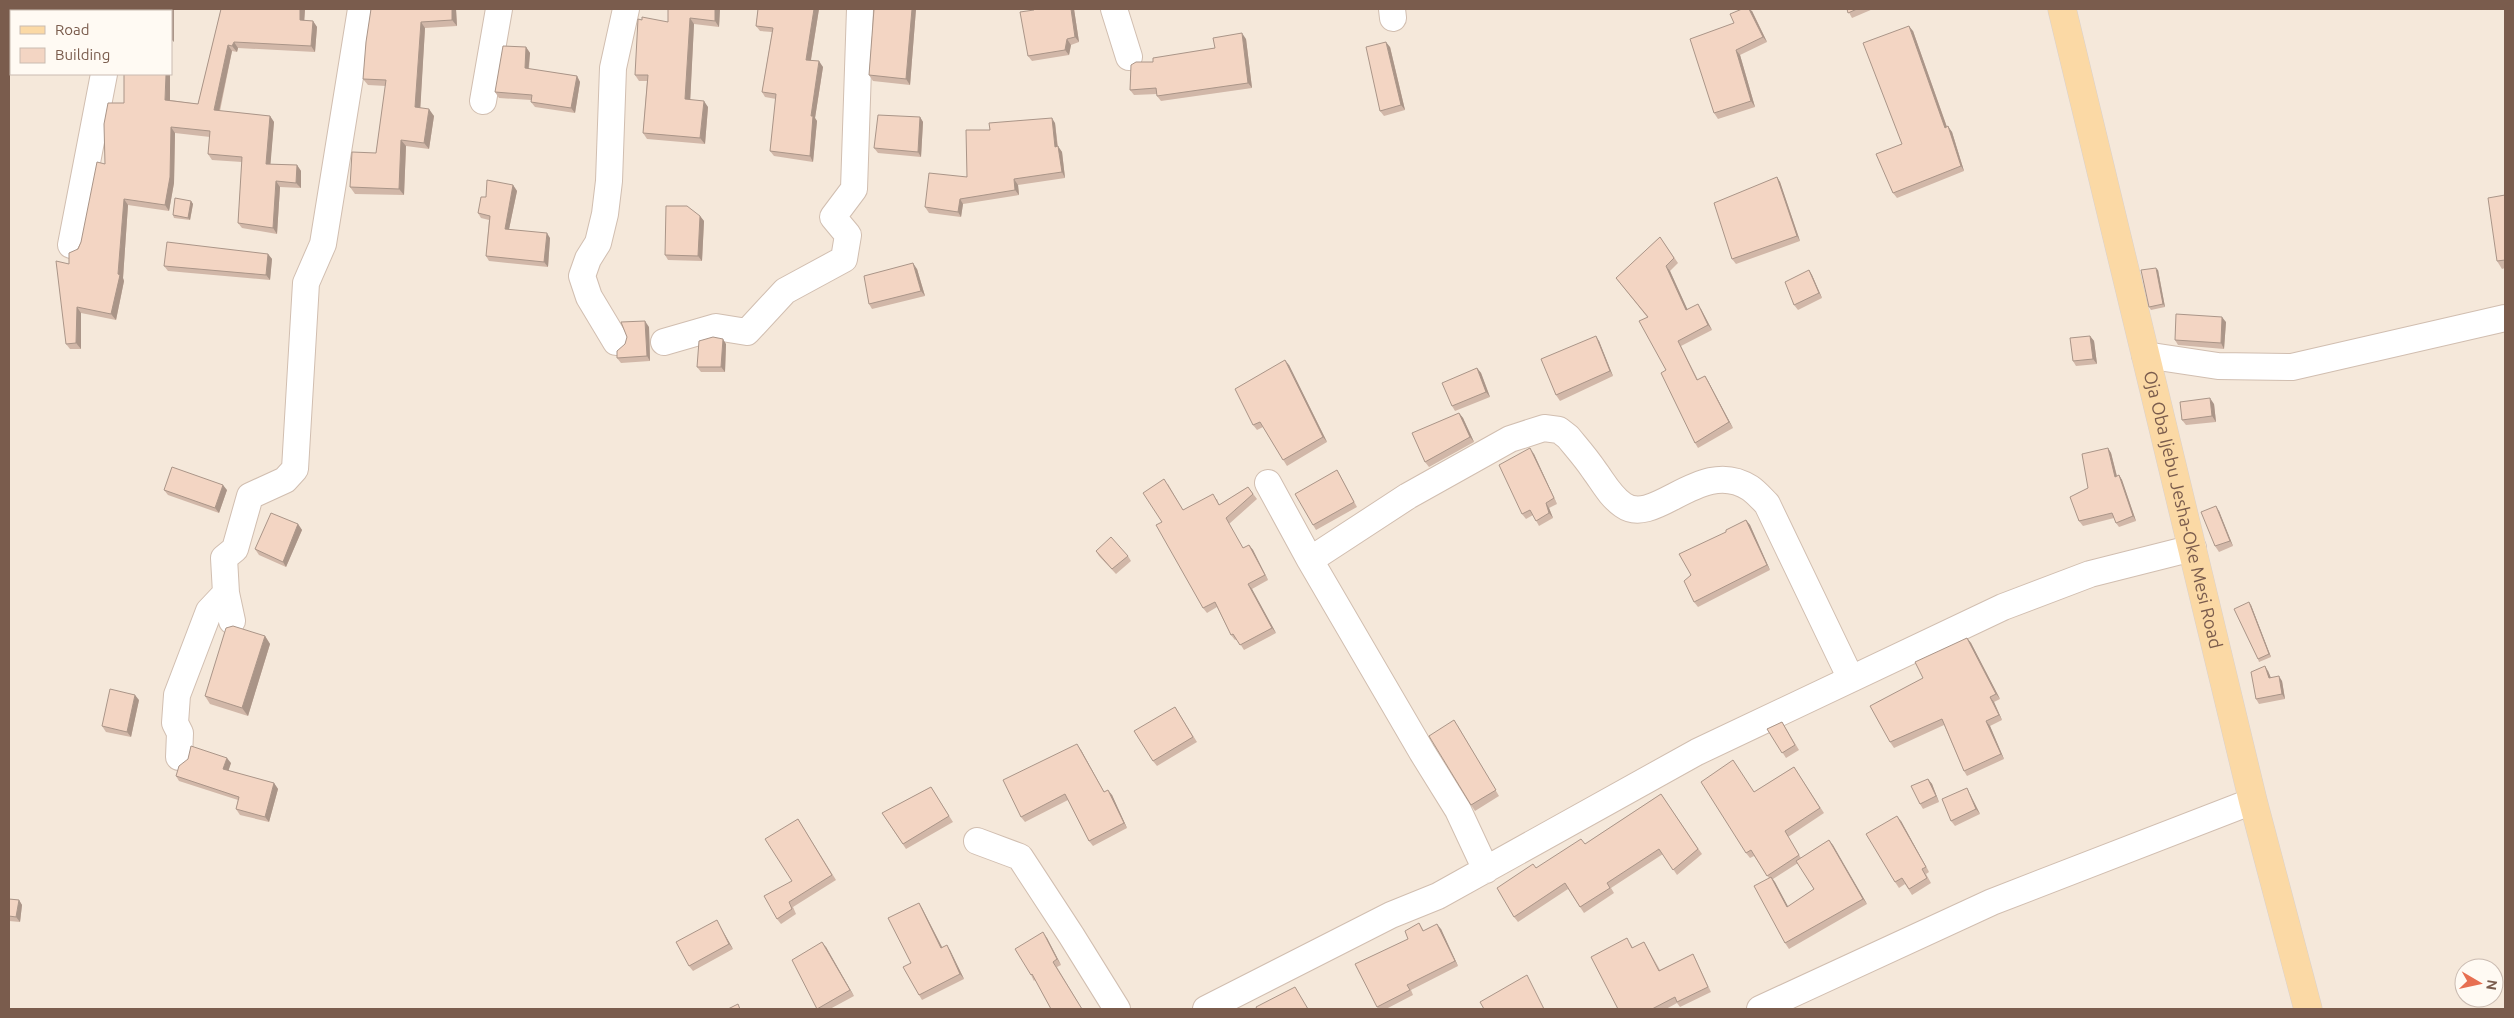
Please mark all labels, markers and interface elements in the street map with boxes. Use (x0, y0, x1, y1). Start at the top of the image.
legend (10, 10, 172, 75)
text: Road (55, 21, 90, 38)
text: Building (55, 46, 110, 63)
street label: Oja Oba Ijebu Jesha-Oke Mesi Road (2141, 368, 2227, 650)
north arrow (2454, 958, 2504, 1008)
text: N (2483, 979, 2501, 991)

